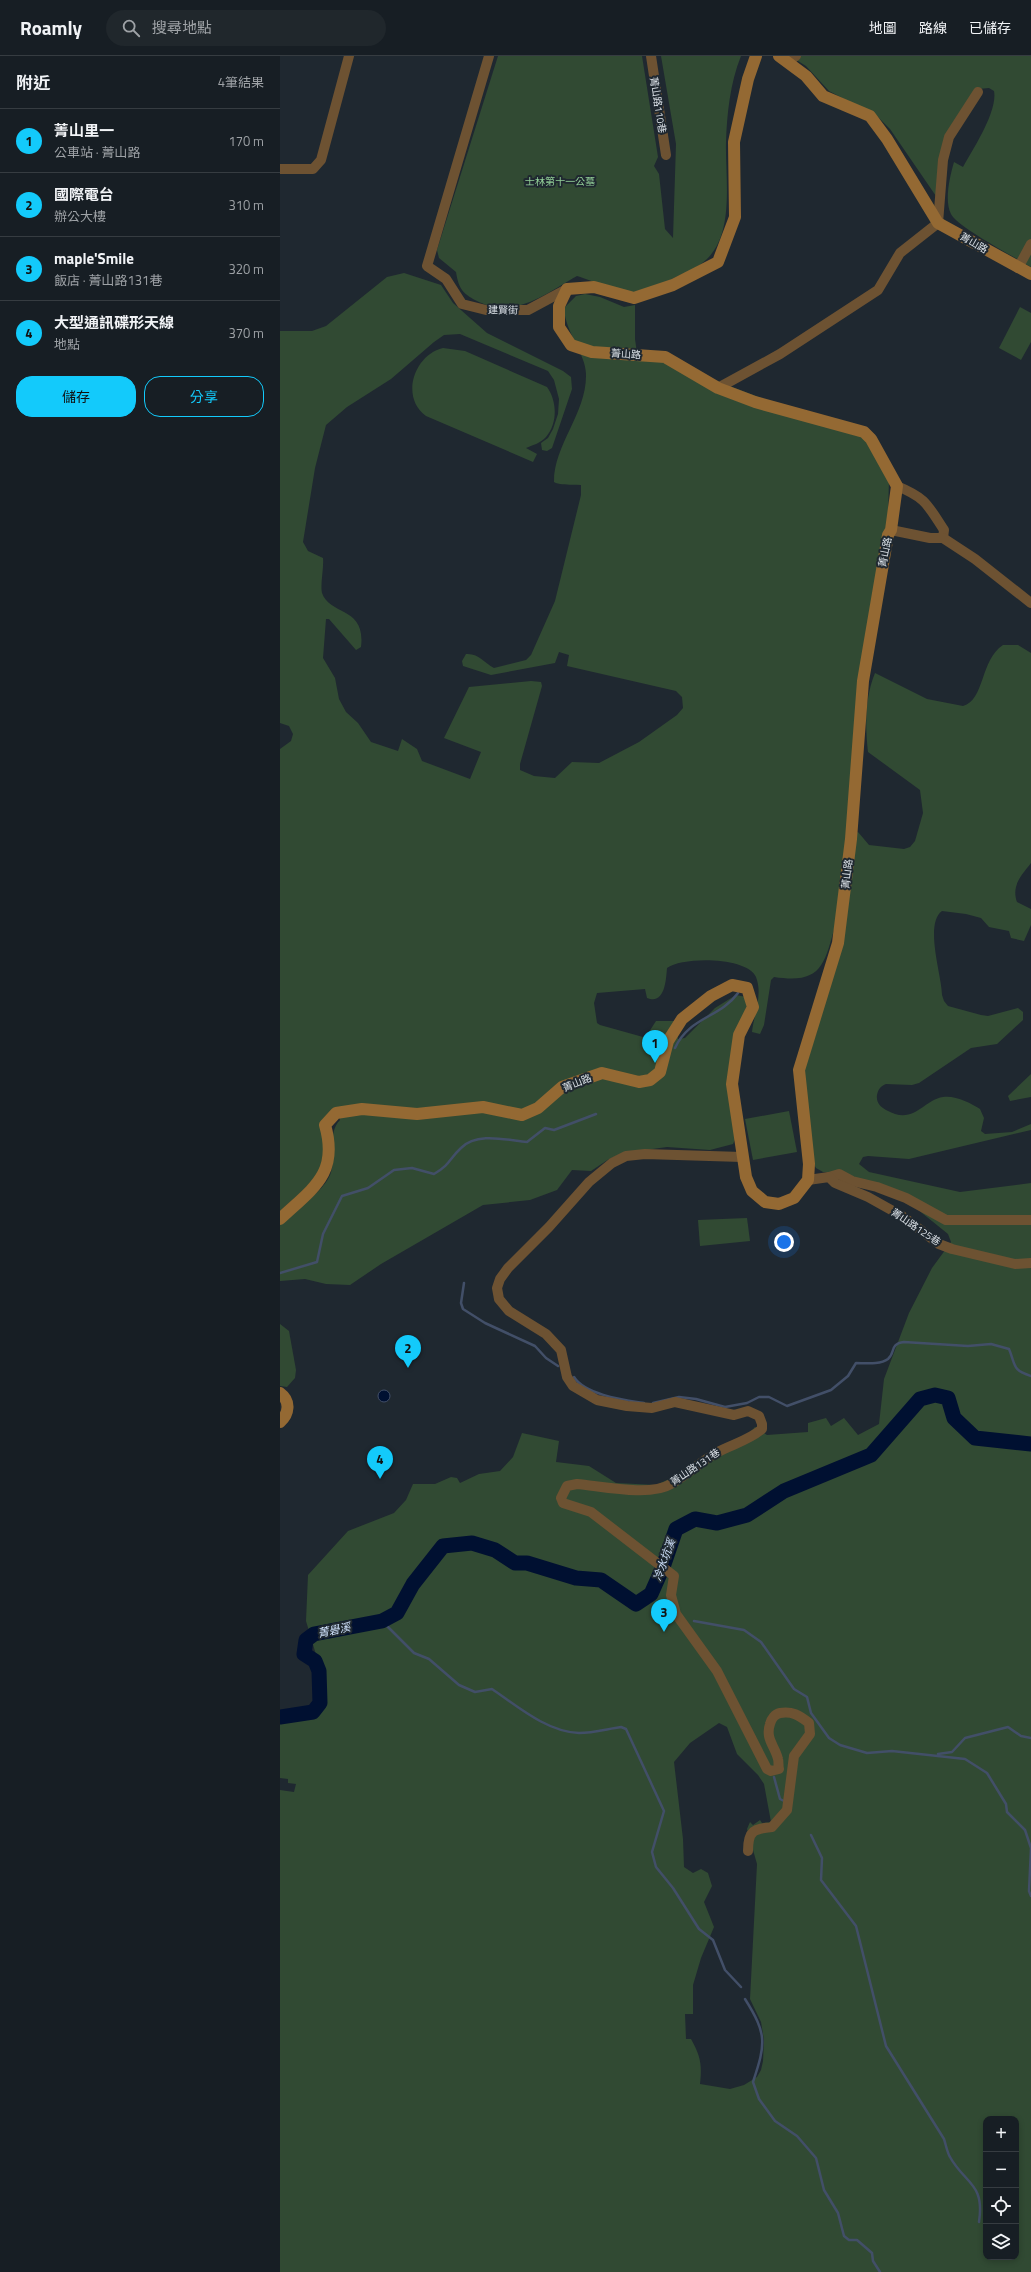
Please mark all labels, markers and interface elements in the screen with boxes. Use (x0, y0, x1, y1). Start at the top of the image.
search box (106, 10, 386, 46)
text: Roamly (20, 13, 82, 42)
text: 搜尋地點 (152, 16, 212, 39)
icon: search (120, 17, 142, 39)
text: 地圖 (869, 17, 897, 38)
text: 路線 (919, 17, 947, 38)
text: 已儲存 (969, 17, 1011, 38)
text: 附近 (16, 70, 50, 96)
text: 4筆結果 (218, 72, 264, 92)
street label: 菁山路110巷 (646, 76, 670, 134)
text: 菁山里一 (54, 119, 114, 142)
text: 1 (25, 131, 33, 151)
text: 170 m (228, 131, 264, 151)
text: 公車站 · 菁山路 (54, 142, 141, 162)
park label: 士林第十一公墓 (525, 174, 595, 189)
text: 國際電台 (54, 183, 114, 206)
text: 2 (25, 195, 33, 215)
text: 310 m (228, 195, 264, 215)
text: 辦公大樓 (54, 206, 106, 226)
street label: 菁山路 (957, 229, 991, 257)
text: maple'Smile (54, 247, 134, 270)
text: 3 (25, 259, 33, 279)
text: 320 m (228, 259, 264, 279)
text: 飯店 · 菁山路131巷 (54, 270, 162, 290)
street label: 建賢街 (488, 302, 518, 318)
text: 大型通訊碟形天線 (54, 311, 174, 334)
text: 4 (25, 323, 33, 343)
text: 370 m (228, 323, 264, 343)
text: 地點 (54, 334, 80, 354)
street label: 菁山路 (611, 345, 641, 363)
button: 儲存 (16, 376, 136, 417)
button: 分享 (144, 376, 264, 417)
street label: 菁山路 (875, 536, 895, 568)
street label: 菁山路 (838, 858, 856, 890)
pin: 1 (642, 1030, 668, 1063)
street label: 菁山路 (560, 1070, 594, 1096)
street label: 菁山路125巷 (888, 1205, 944, 1249)
your location (774, 1232, 794, 1252)
pin: 2 (395, 1335, 421, 1368)
street label: 菁山路131巷 (667, 1445, 723, 1489)
pin: 4 (367, 1446, 393, 1479)
water label: 冷水坑溪 (649, 1535, 680, 1583)
pin: 3 (651, 1599, 677, 1632)
water label: 菁礐溪 (316, 1618, 354, 1641)
map controls (983, 2116, 1019, 2260)
button: + (983, 2116, 1019, 2152)
button: − (983, 2152, 1019, 2188)
button: locate (983, 2188, 1019, 2224)
button: layers (983, 2224, 1019, 2260)

